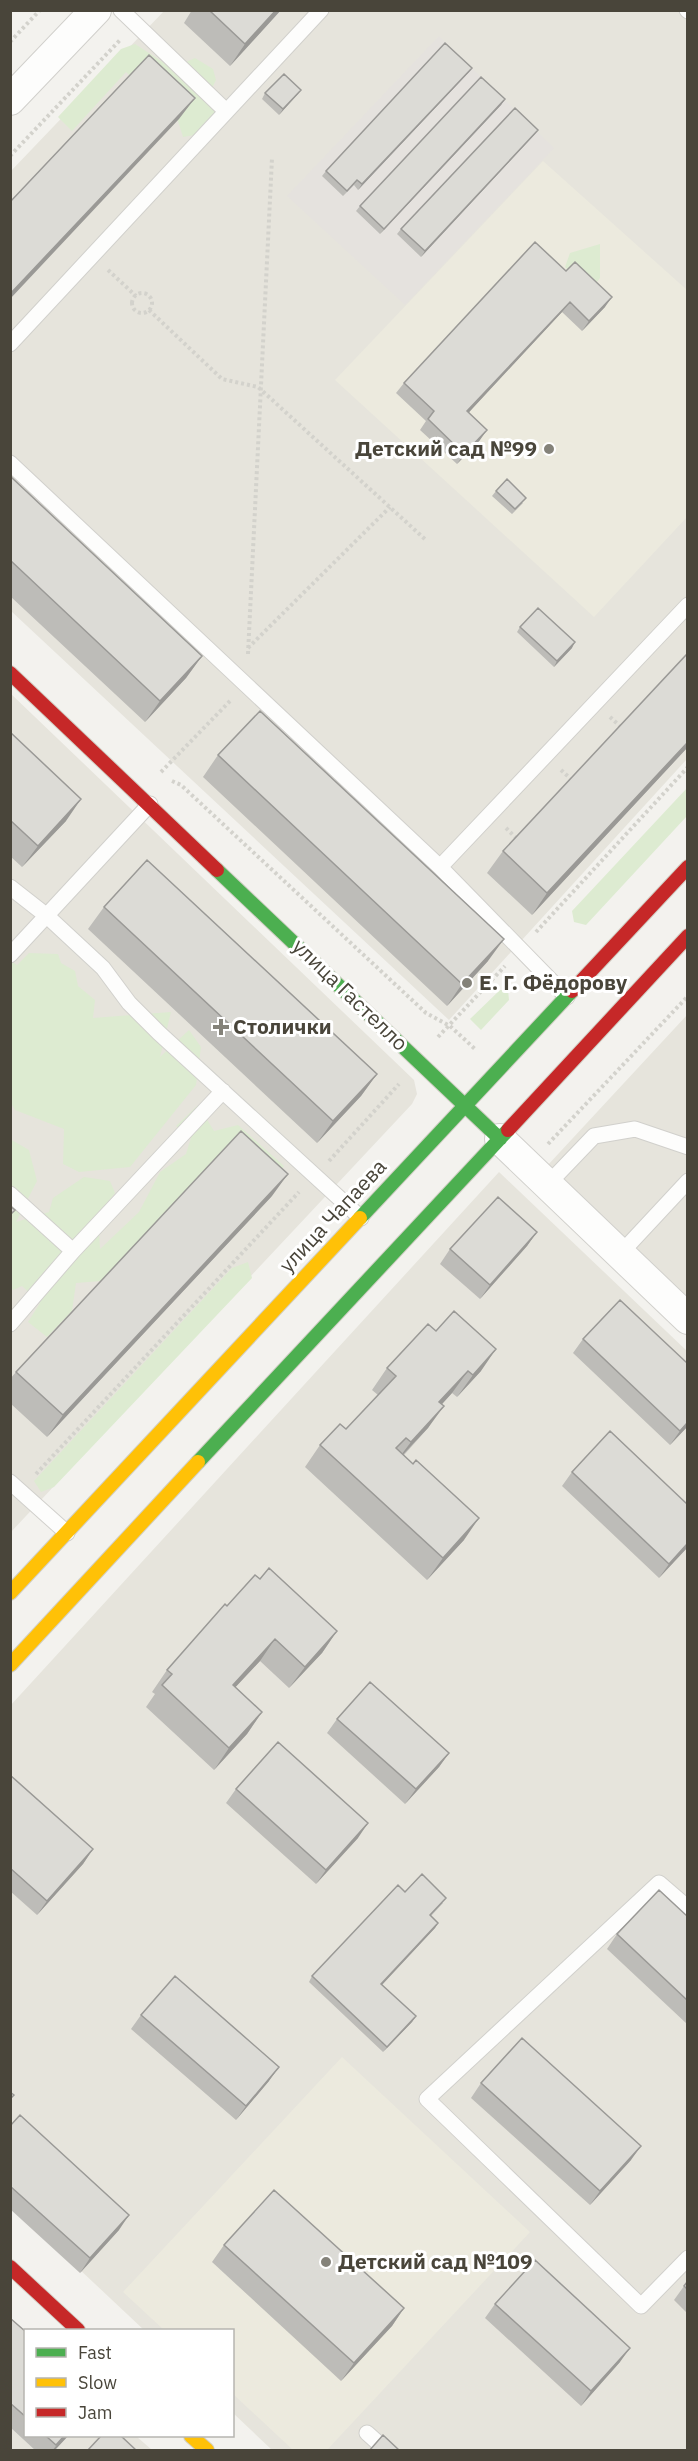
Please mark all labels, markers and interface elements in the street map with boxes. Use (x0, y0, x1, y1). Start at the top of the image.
place label: Детский сад №99 (355, 434, 537, 462)
marker: Детский сад №99 (542, 442, 556, 456)
street label: улица Гастелло (287, 932, 414, 1057)
place label: Е. Г. Фёдорову (479, 968, 628, 996)
marker: Е. Г. Фёдорову (460, 976, 474, 990)
place label: Столички (233, 1012, 332, 1040)
marker: Столички (214, 1020, 228, 1034)
street label: улица Чапаева (272, 1153, 392, 1278)
place label: Детский сад №109 (338, 2247, 533, 2275)
marker: Детский сад №109 (319, 2255, 333, 2269)
legend (24, 2329, 234, 2437)
text: Fast (78, 2341, 112, 2364)
text: Slow (78, 2371, 117, 2394)
text: Jam (78, 2401, 113, 2424)

